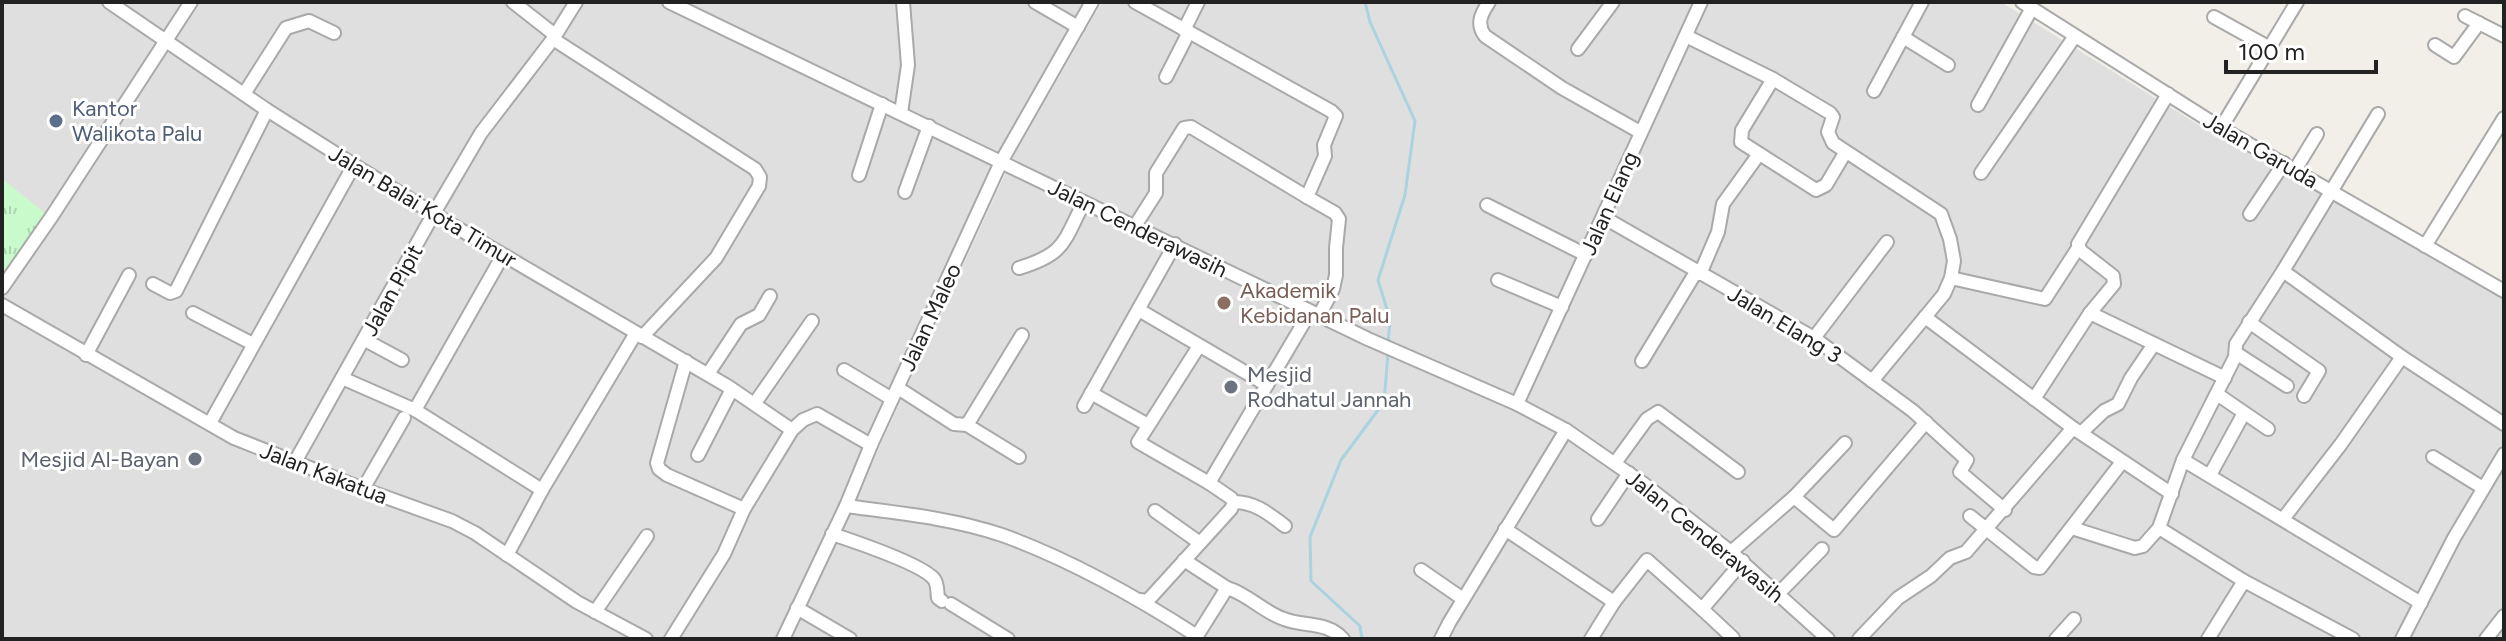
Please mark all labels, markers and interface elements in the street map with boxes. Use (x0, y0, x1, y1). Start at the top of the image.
scale bar (2226, 24, 2376, 74)
text: 100 m (2238, 37, 2305, 66)
place label: Kantor Walikota Palu (72, 95, 202, 147)
street label: Jalan Garuda (2199, 107, 2323, 194)
marker: Kantor Walikota Palu (47, 112, 65, 130)
street label: Jalan Balai Kota Timur (324, 140, 522, 273)
street label: Jalan Elang (1575, 147, 1644, 259)
street label: Jalan Cenderawasih (1044, 173, 1232, 283)
street label: Jalan Pipit (356, 240, 429, 341)
street label: Jalan Maleo (894, 259, 967, 375)
place label: Akademik Kebidanan Palu (1240, 277, 1389, 329)
street label: Jalan Elang 3 (1723, 280, 1847, 369)
marker: Akademik Kebidanan Palu (1215, 294, 1233, 312)
place label: Mesjid Rodhatul Jannah (1247, 361, 1411, 413)
marker: Mesjid Rodhatul Jannah (1222, 378, 1240, 396)
street label: Jalan Kakatua (256, 437, 391, 510)
place label: Mesjid Al-Bayan (21, 446, 179, 473)
marker: Mesjid Al-Bayan (186, 450, 204, 468)
street label: Jalan Cenderawasih (1620, 464, 1789, 608)

